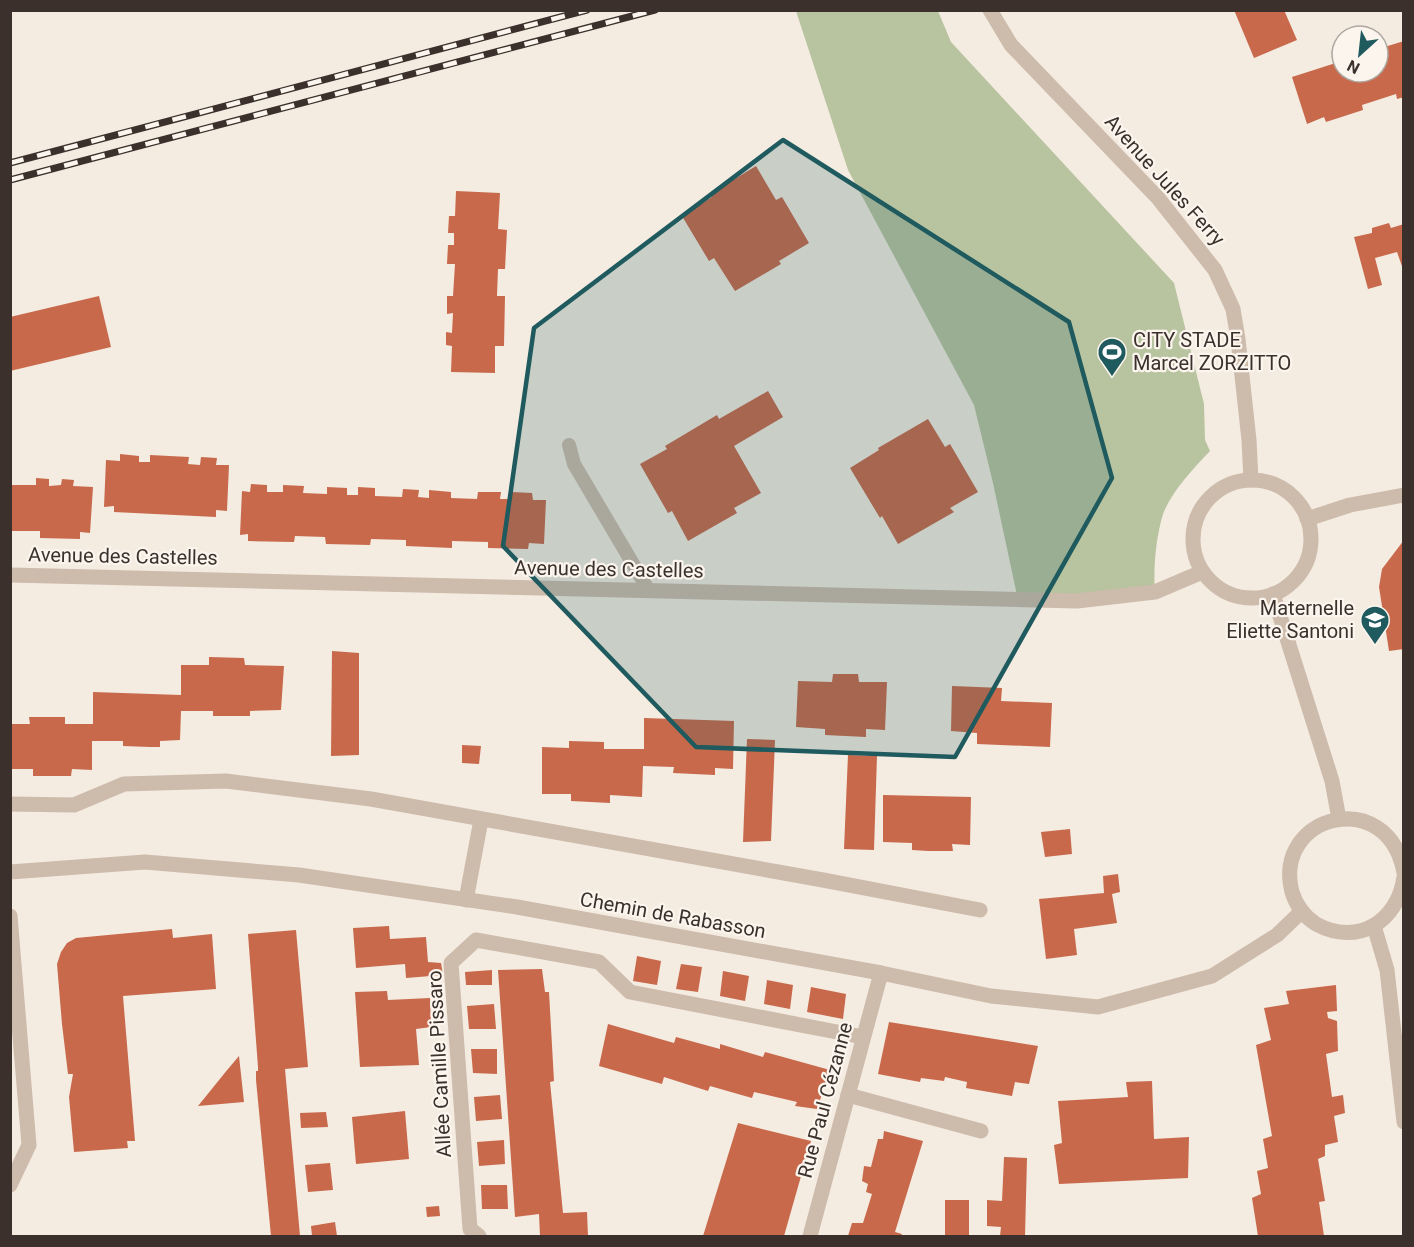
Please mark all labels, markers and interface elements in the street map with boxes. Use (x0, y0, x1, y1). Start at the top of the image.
north arrow (1330, 24, 1390, 84)
text: N (1344, 56, 1363, 78)
street label: Avenue Jules Ferry (1100, 110, 1230, 251)
place label: CITY STADE Marcel ZORZITTO (1133, 328, 1291, 375)
sports icon: CITY STADE Marcel ZORZITTO (1096, 336, 1128, 378)
street label: Avenue des Castelles (28, 542, 218, 570)
street label: Avenue des Castelles (514, 555, 704, 583)
place label: Maternelle Eliette Santoni (1226, 596, 1354, 643)
school or university icon: Maternelle Eliette Santoni (1359, 604, 1391, 646)
street label: Chemin de Rabasson (578, 887, 768, 943)
street label: Allée Camille Pissaro (422, 970, 456, 1158)
street label: Rue Paul Cézanne (793, 1019, 857, 1181)

